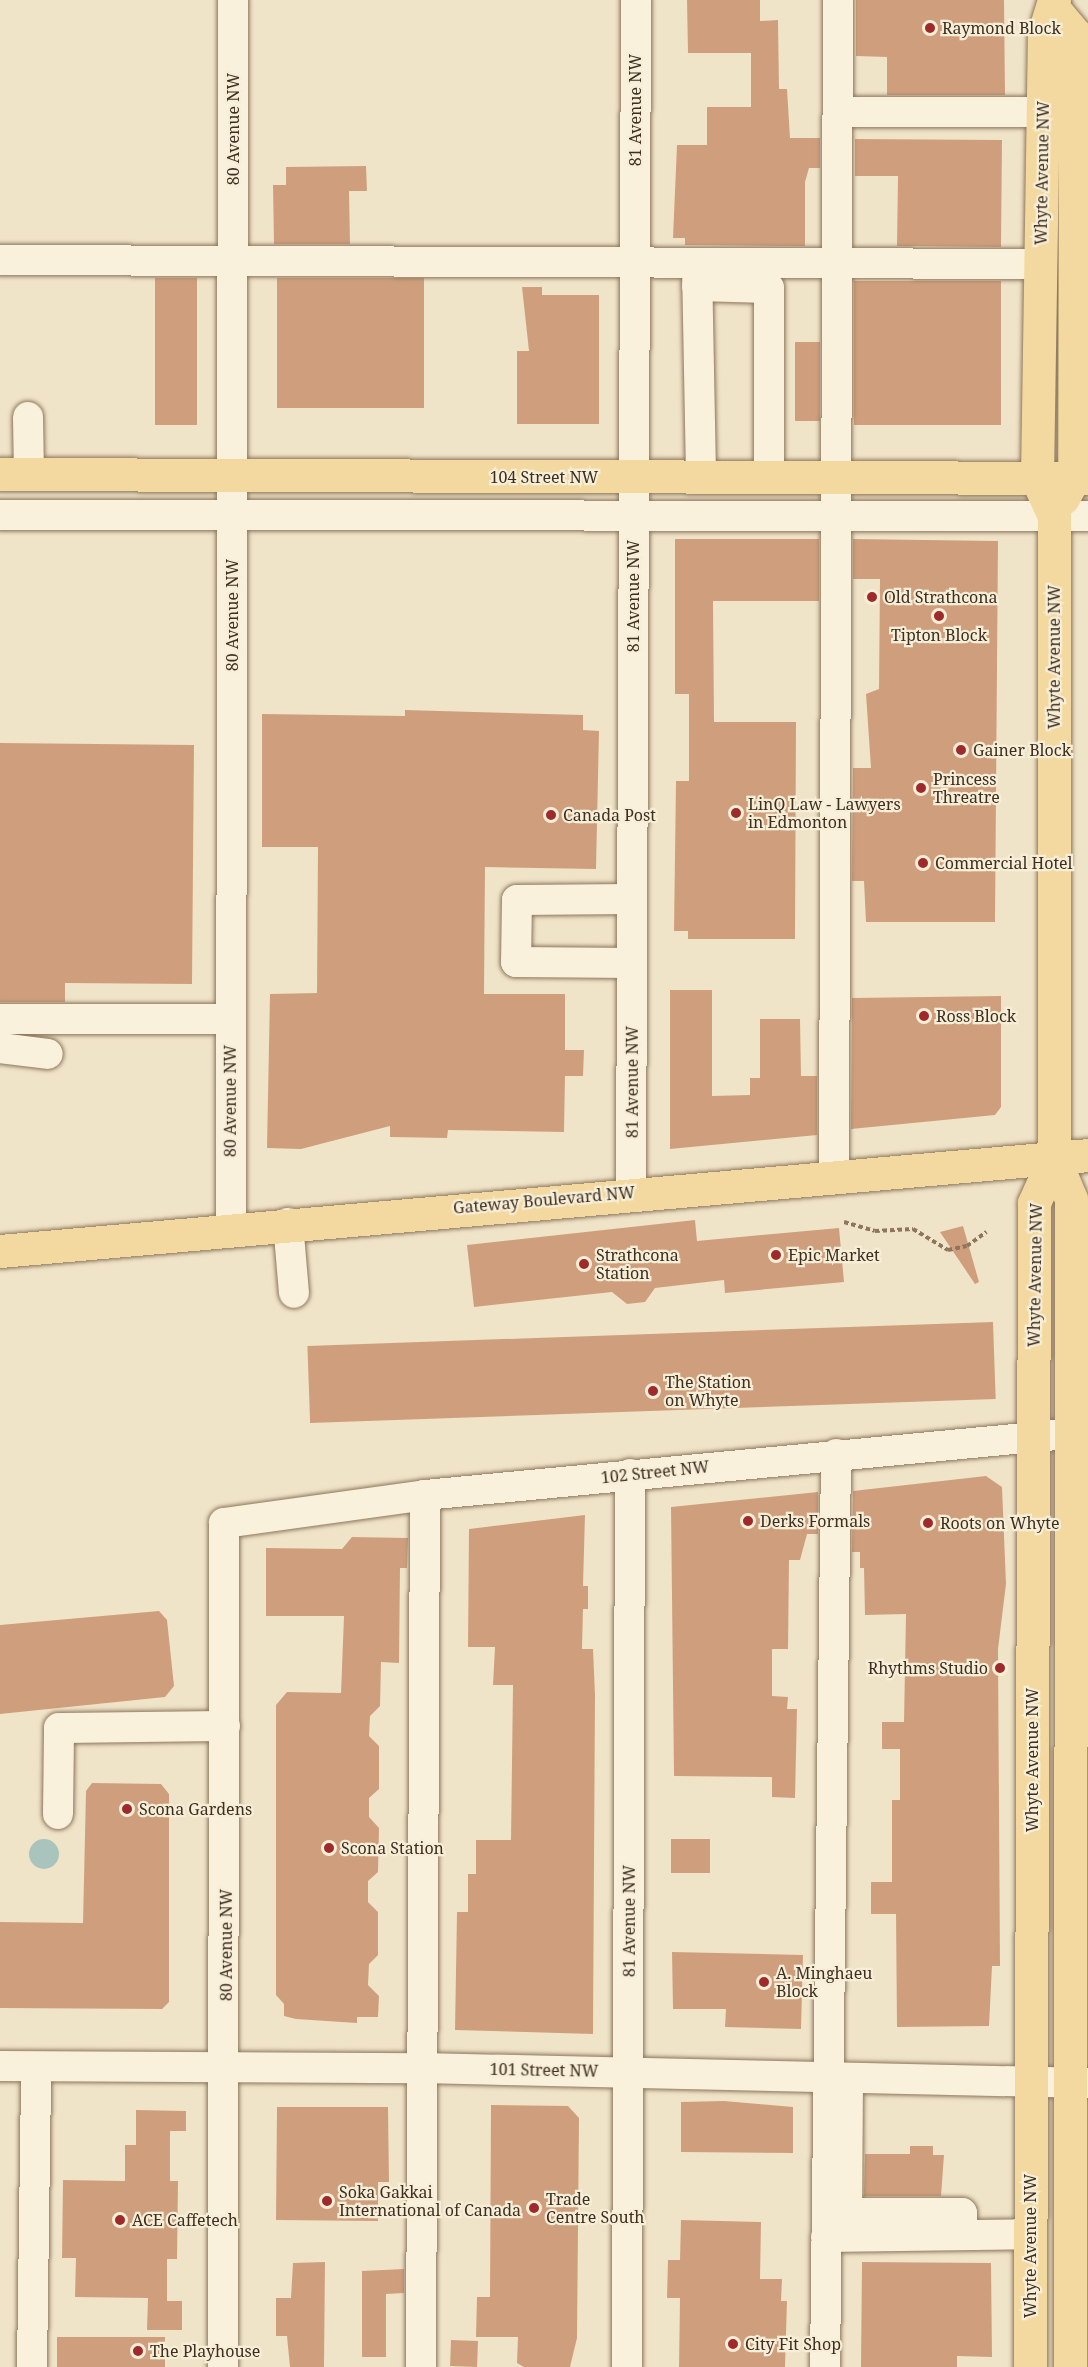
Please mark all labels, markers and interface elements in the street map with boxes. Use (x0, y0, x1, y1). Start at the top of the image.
place label: Raymond Block (942, 18, 1061, 38)
marker: Raymond Block (923, 21, 937, 35)
street label: 81 Avenue NW (625, 54, 645, 166)
street label: 80 Avenue NW (223, 73, 243, 185)
street label: Whyte Avenue NW (1031, 101, 1053, 245)
street label: 104 Street NW (490, 467, 598, 487)
street label: 81 Avenue NW (623, 540, 643, 652)
street label: 80 Avenue NW (222, 559, 242, 671)
street label: Whyte Avenue NW (1044, 585, 1064, 729)
place label: Old Strathcona (884, 587, 998, 607)
marker: Old Strathcona (865, 590, 879, 604)
marker: Tipton Block (932, 609, 946, 623)
place label: Tipton Block (891, 625, 987, 645)
place label: Gainer Block (973, 740, 1071, 760)
marker: Gainer Block (954, 743, 968, 757)
place label: Princess Threatre (933, 769, 1000, 807)
marker: Princess Threatre (914, 781, 928, 795)
place label: LinQ Law - Lawyers in Edmonton (748, 794, 901, 832)
place label: Canada Post (563, 805, 656, 825)
marker: LinQ Law - Lawyers in Edmonton (729, 806, 743, 820)
marker: Canada Post (544, 808, 558, 822)
place label: Commercial Hotel (935, 853, 1073, 873)
marker: Commercial Hotel (916, 856, 930, 870)
place label: Ross Block (936, 1006, 1016, 1026)
marker: Ross Block (917, 1009, 931, 1023)
street label: 81 Avenue NW (622, 1026, 642, 1138)
street label: 80 Avenue NW (220, 1045, 240, 1157)
street label: Gateway Boulevard NW (452, 1182, 636, 1218)
street label: Whyte Avenue NW (1024, 1203, 1046, 1347)
place label: Strathcona Station (596, 1245, 679, 1283)
place label: Epic Market (788, 1245, 880, 1265)
marker: Epic Market (769, 1248, 783, 1262)
marker: Strathcona Station (577, 1257, 591, 1271)
place label: The Station on Whyte (665, 1372, 751, 1410)
marker: The Station on Whyte (646, 1384, 660, 1398)
street label: 102 Street NW (600, 1457, 710, 1487)
place label: Derks Formals (760, 1511, 870, 1531)
place label: Roots on Whyte (940, 1513, 1060, 1533)
marker: Derks Formals (741, 1514, 755, 1528)
marker: Roots on Whyte (921, 1516, 935, 1530)
place label: Rhythms Studio (868, 1658, 988, 1678)
marker: Rhythms Studio (993, 1661, 1007, 1675)
street label: Whyte Avenue NW (1022, 1688, 1042, 1832)
place label: Scona Gardens (139, 1799, 252, 1819)
marker: Scona Gardens (120, 1802, 134, 1816)
place label: Scona Station (341, 1838, 444, 1858)
marker: Scona Station (322, 1841, 336, 1855)
street label: 81 Avenue NW (619, 1865, 639, 1977)
street label: 80 Avenue NW (216, 1889, 236, 2001)
place label: A. Minghaeu Block (776, 1963, 872, 2001)
marker: A. Minghaeu Block (757, 1975, 771, 1989)
street label: 101 Street NW (489, 2059, 599, 2081)
street label: Whyte Avenue NW (1020, 2174, 1040, 2318)
place label: Soka Gakkai International of Canada (339, 2182, 521, 2220)
place label: Trade Centre South (546, 2189, 644, 2227)
marker: Soka Gakkai International of Canada (320, 2194, 334, 2208)
marker: Trade Centre South (527, 2201, 541, 2215)
place label: ACE Caffetech (132, 2210, 238, 2230)
marker: ACE Caffetech (113, 2213, 127, 2227)
place label: City Fit Shop (745, 2334, 841, 2354)
marker: City Fit Shop (726, 2337, 740, 2351)
place label: The Playhouse (150, 2341, 260, 2361)
marker: The Playhouse (131, 2344, 145, 2358)

